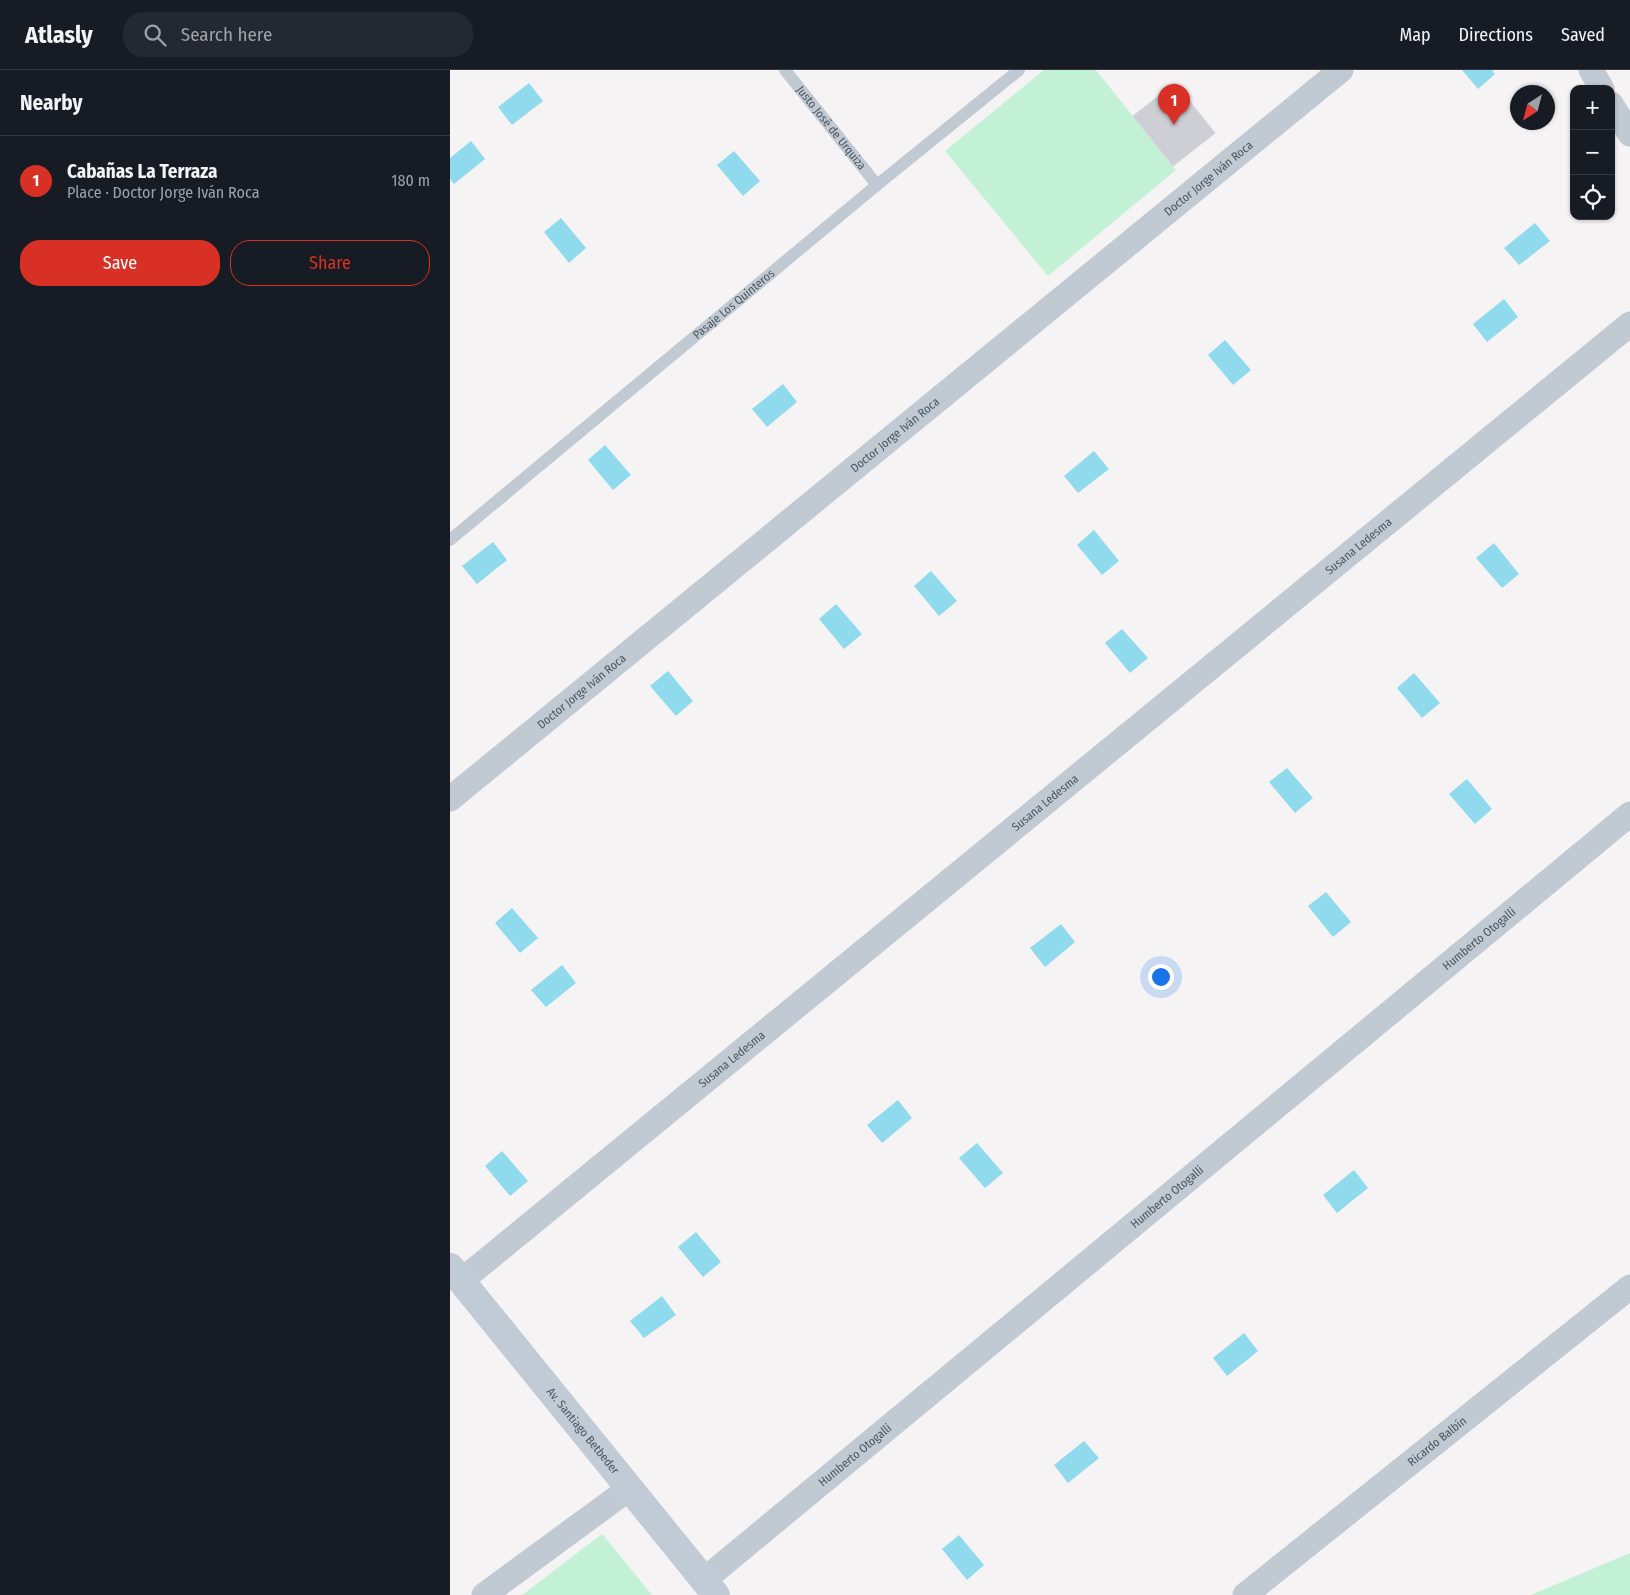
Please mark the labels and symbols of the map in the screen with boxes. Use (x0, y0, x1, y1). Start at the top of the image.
street label: Justo José de Urquiza (793, 83, 869, 173)
pin: 1 (1158, 84, 1190, 125)
north arrow (1510, 85, 1555, 130)
street label: Doctor Jorge Iván Roca (1161, 138, 1256, 219)
street label: Pasaje Los Quinteros (690, 266, 777, 342)
street label: Doctor Jorge Iván Roca (848, 394, 942, 475)
street label: Susana Ledesma (1322, 515, 1395, 578)
street label: Doctor Jorge Iván Roca (534, 651, 629, 732)
street label: Susana Ledesma (1009, 771, 1081, 834)
street label: Humberto Otogalli (1440, 905, 1518, 973)
your location (1148, 964, 1174, 990)
street label: Susana Ledesma (696, 1028, 768, 1091)
street label: Humberto Otogalli (1128, 1163, 1206, 1231)
street label: Av. Santiago Betbeder (544, 1385, 623, 1478)
street label: Ricardo Balbín (1405, 1414, 1469, 1469)
street label: Humberto Otogalli (816, 1421, 894, 1489)

